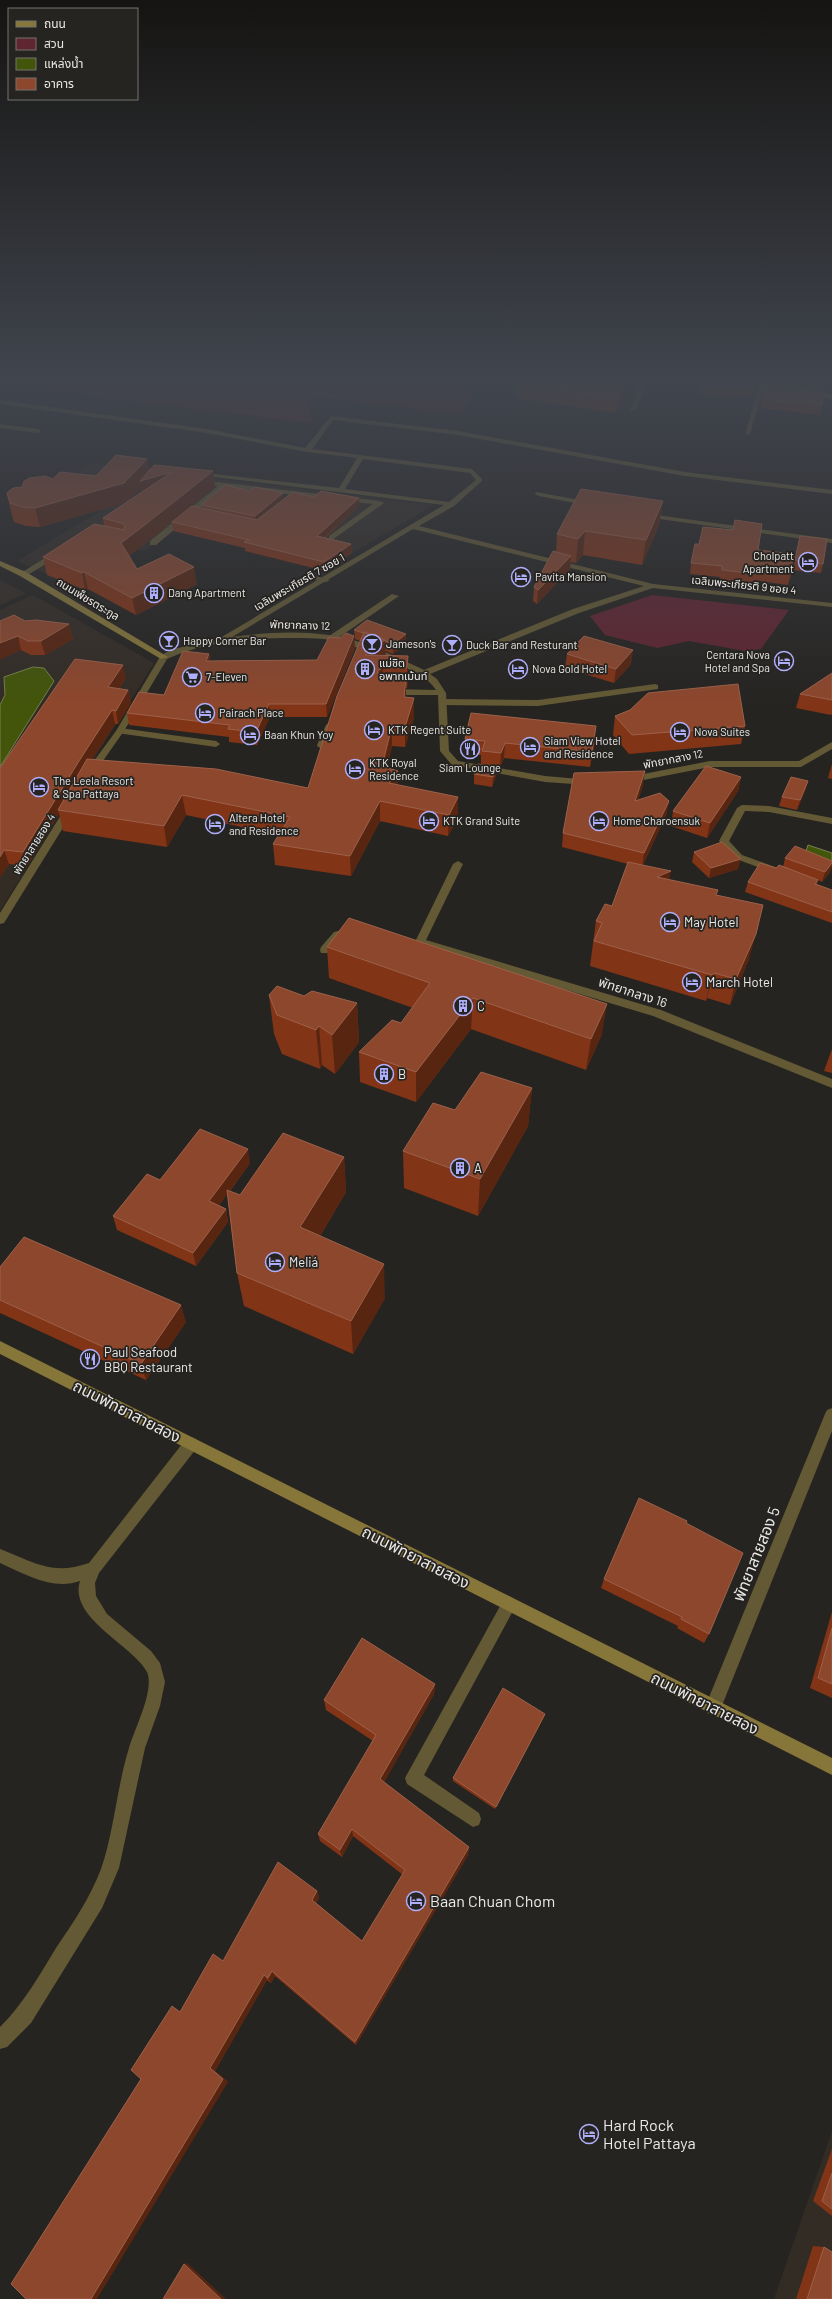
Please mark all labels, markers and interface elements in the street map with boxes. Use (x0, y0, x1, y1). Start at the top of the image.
legend (8, 8, 138, 100)
text: ถนน (44, 16, 66, 30)
text: สวน (44, 36, 64, 50)
text: แหล่งน้ำ (44, 55, 83, 70)
text: อาคาร (44, 76, 74, 90)
place label: Cholpatt Apartment (743, 549, 794, 575)
street label: เฉลิมพระเกียรติ 7 ซอย 1 (251, 550, 347, 613)
hotel icon: Cholpatt Apartment (797, 551, 819, 573)
hotel icon: Pavita Mansion (510, 566, 532, 588)
place label: Pavita Mansion (535, 570, 606, 583)
street label: เฉลิมพระเกียรติ 9 ซอย 4 (691, 573, 797, 596)
street label: ถนนเพ็ชรตระกูล (54, 575, 122, 623)
building icon: Dang Apartment (143, 582, 165, 604)
place label: Dang Apartment (168, 586, 246, 599)
street label: พัทยากลาง 12 (270, 617, 331, 632)
bar icon: Happy Corner Bar (158, 630, 180, 652)
bar icon: Jameson's (361, 633, 383, 655)
place label: Happy Corner Bar (183, 634, 266, 647)
bar icon: Duck Bar and Resturant (441, 634, 463, 656)
place label: Jameson's (386, 637, 436, 650)
place label: Duck Bar and Resturant (466, 638, 577, 651)
place label: Centara Nova Hotel and Spa (705, 648, 770, 674)
hotel icon: Centara Nova Hotel and Spa (773, 650, 795, 672)
place label: แม่ชิต อพาทเม้นท์ (379, 656, 428, 682)
building icon: แม่ชิต อพาทเม้นท์ (354, 658, 376, 680)
hotel icon: Nova Gold Hotel (507, 658, 529, 680)
place label: Nova Gold Hotel (532, 662, 607, 675)
supermarket icon: 7-Eleven (181, 666, 203, 688)
place label: 7-Eleven (206, 670, 247, 683)
hotel icon: Pairach Place (194, 702, 216, 724)
place label: Pairach Place (219, 706, 284, 719)
hotel icon: KTK Regent Suite (363, 719, 385, 741)
hotel icon: Nova Suites (669, 721, 691, 743)
place label: KTK Regent Suite (388, 723, 471, 736)
hotel icon: Baan Khun Yoy (239, 724, 261, 746)
place label: Nova Suites (694, 725, 750, 738)
place label: Baan Khun Yoy (264, 728, 333, 741)
place label: Siam View Hotel and Residence (544, 734, 621, 760)
hotel icon: Siam View Hotel and Residence (519, 736, 541, 758)
restaurant icon: Siam Lounge (459, 738, 481, 760)
street label: พัทยากลาง 12 (642, 746, 704, 771)
place label: KTK Royal Residence (369, 756, 419, 782)
hotel icon: KTK Royal Residence (344, 758, 366, 780)
place label: Siam Lounge (439, 761, 501, 774)
place label: The Leela Resort & Spa Pattaya (53, 774, 133, 800)
hotel icon: The Leela Resort & Spa Pattaya (28, 776, 50, 798)
hotel icon: KTK Grand Suite (418, 810, 440, 832)
hotel icon: Home Charoensuk (588, 810, 610, 832)
street label: พัทยาสายสอง 4 (10, 811, 57, 877)
place label: Altera Hotel and Residence (229, 811, 299, 837)
hotel icon: Altera Hotel and Residence (204, 813, 226, 835)
place label: KTK Grand Suite (443, 814, 520, 827)
place label: Home Charoensuk (613, 814, 700, 827)
hotel icon: May Hotel (659, 911, 681, 933)
place label: May Hotel (684, 914, 738, 930)
hotel icon: March Hotel (681, 971, 703, 993)
street label: พัทยากลาง 16 (597, 973, 670, 1011)
place label: March Hotel (706, 974, 773, 990)
building icon: C (452, 995, 474, 1017)
place label: C (477, 998, 485, 1014)
building icon: B (373, 1063, 395, 1085)
place label: B (398, 1066, 406, 1082)
building icon: A (449, 1157, 471, 1179)
place label: A (474, 1160, 482, 1176)
hotel icon: Meliá (264, 1251, 286, 1273)
place label: Meliá (289, 1254, 318, 1270)
place label: Paul Seafood BBQ Restaurant (104, 1344, 193, 1375)
restaurant icon: Paul Seafood BBQ Restaurant (79, 1348, 101, 1370)
street label: ถนนพัทยาสายสอง (70, 1375, 184, 1446)
street label: พัทยาสายสอง 5 (728, 1504, 783, 1604)
street label: ถนนพัทยาสายสอง (359, 1521, 473, 1592)
street label: ถนนพัทยาสายสอง (648, 1667, 762, 1738)
hotel icon: Baan Chuan Chom (405, 1890, 427, 1912)
place label: Baan Chuan Chom (430, 1891, 555, 1910)
place label: Hard Rock Hotel Pattaya (603, 2115, 696, 2152)
hotel icon: Hard Rock Hotel Pattaya (578, 2123, 600, 2145)

